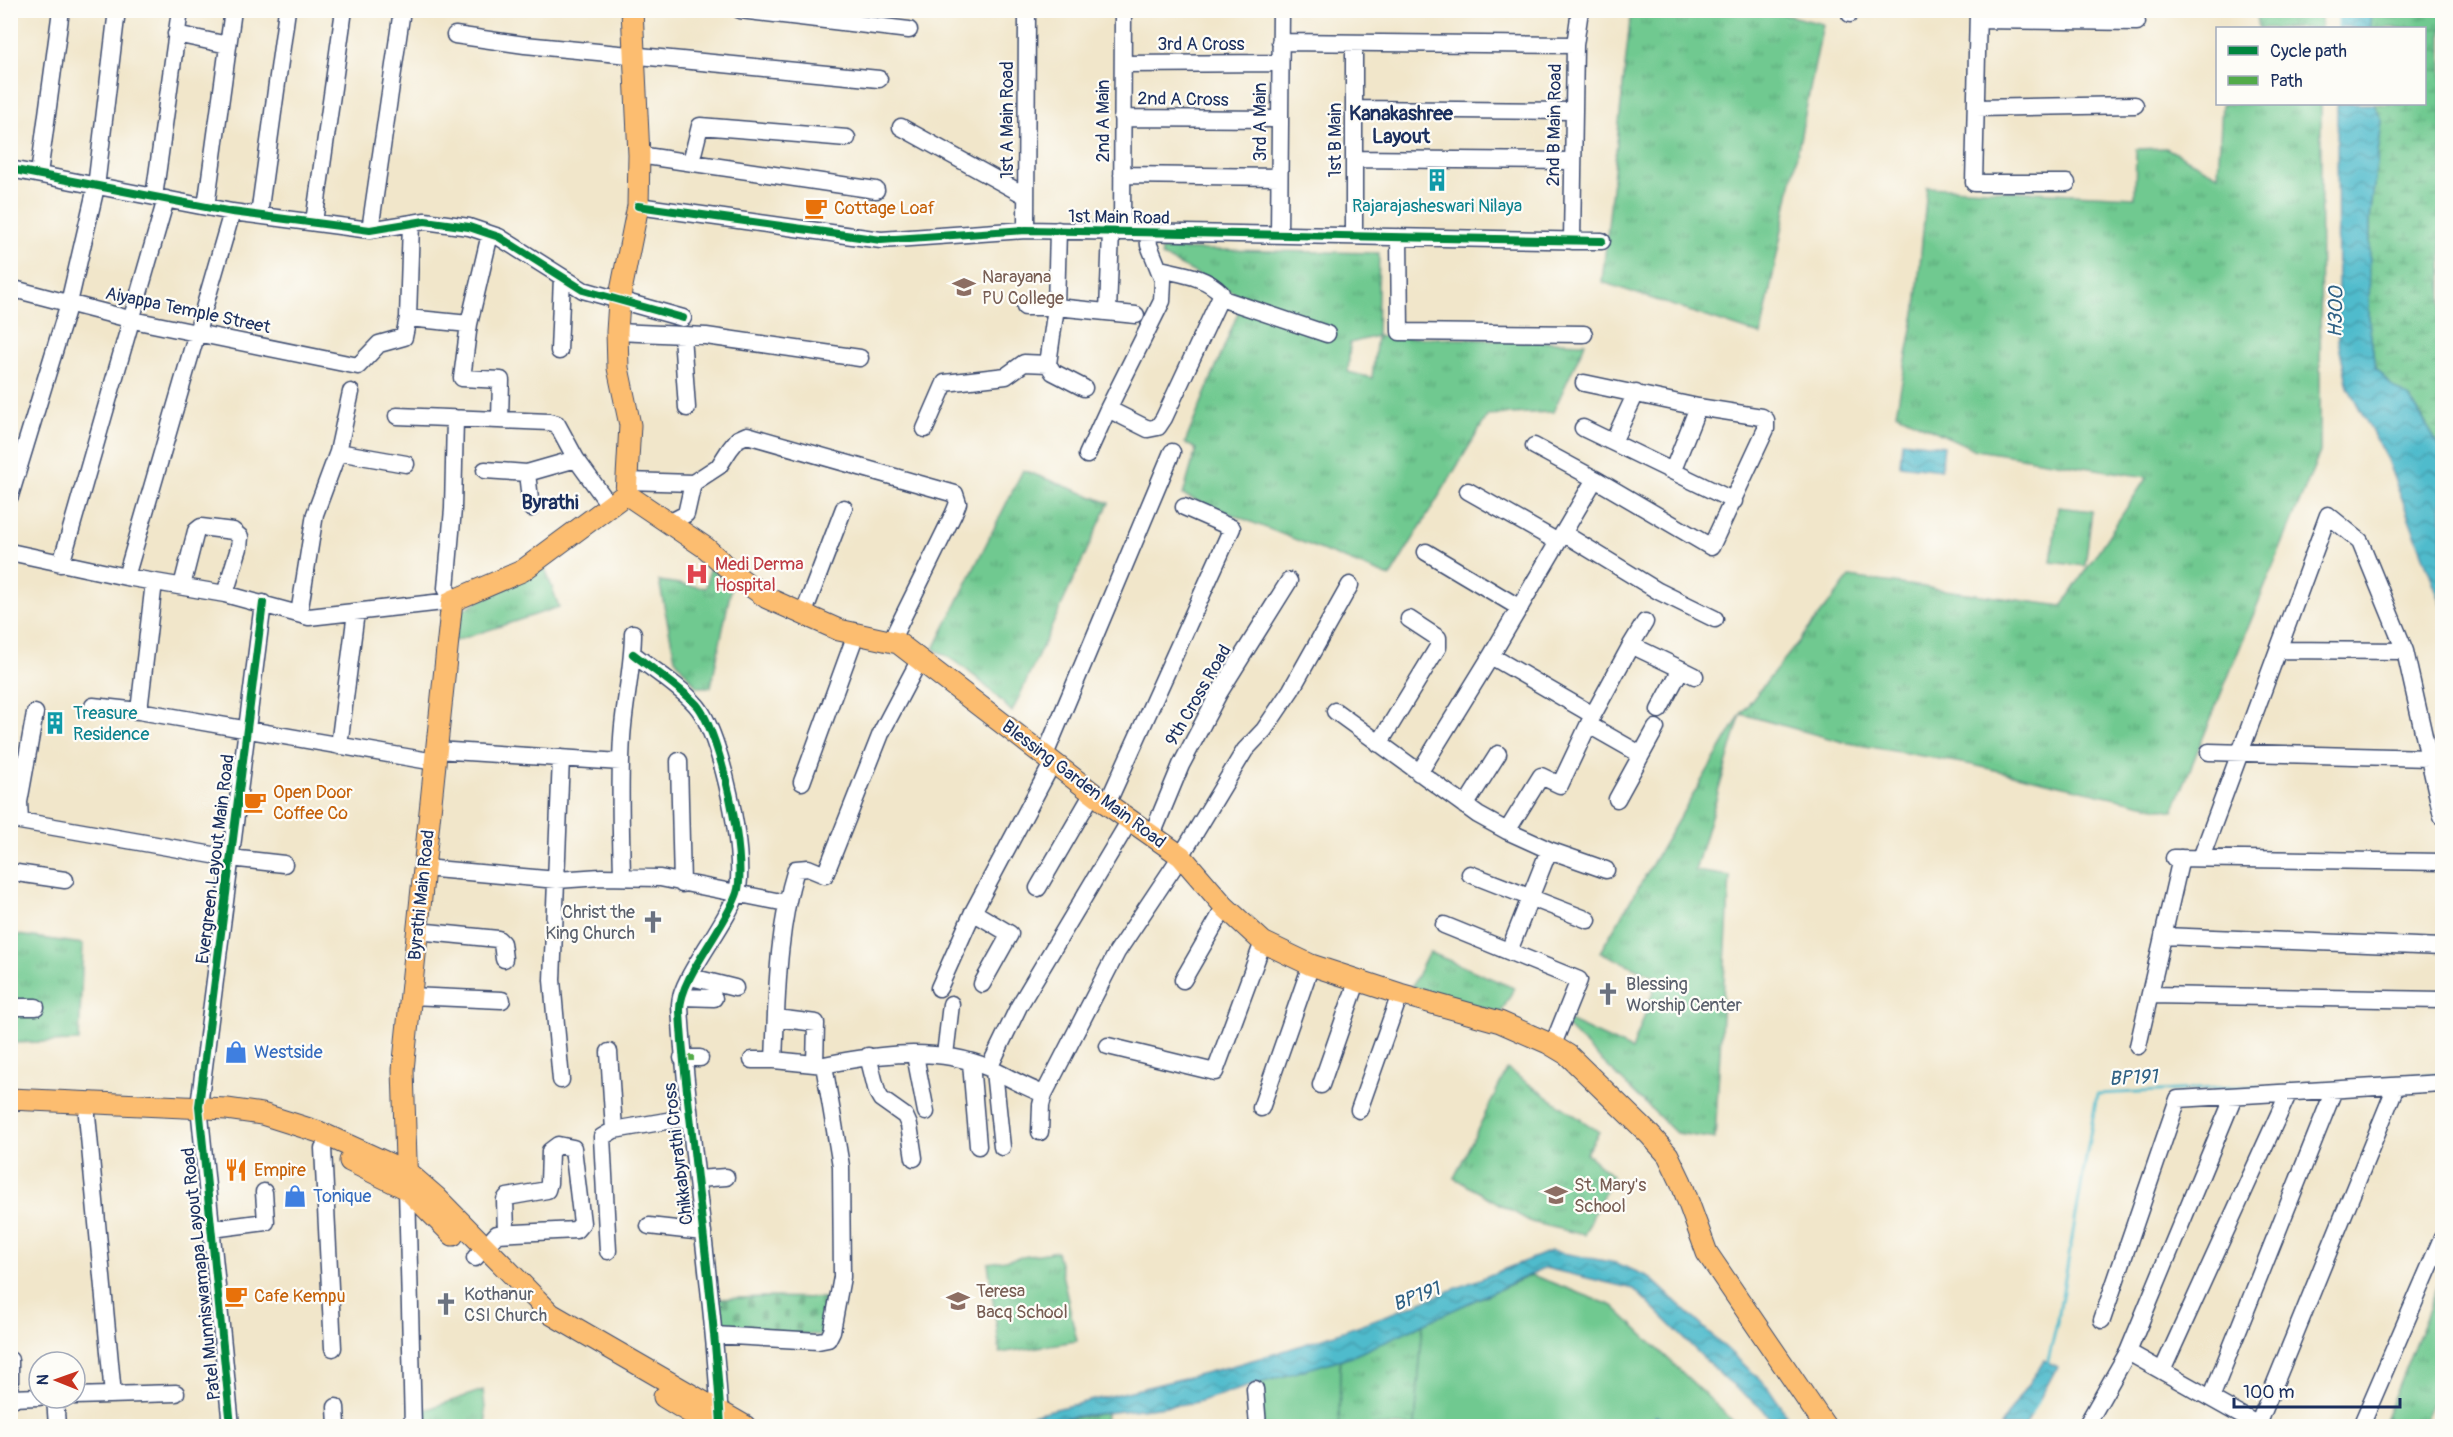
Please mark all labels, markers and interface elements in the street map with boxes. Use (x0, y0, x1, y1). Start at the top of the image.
legend (2216, 27, 2426, 105)
street label: 3rd A Cross (1157, 33, 1245, 56)
text: Cycle path (2270, 40, 2347, 63)
street label: 1st A Main Road (996, 61, 1019, 179)
street label: 2nd B Main Road (1542, 63, 1567, 187)
text: Path (2270, 70, 2303, 93)
street label: 2nd A Main (1092, 79, 1115, 163)
street label: 3rd A Main (1249, 83, 1272, 161)
street label: 2nd A Cross (1137, 87, 1229, 112)
district label: Kanakashree Layout (1349, 101, 1454, 149)
street label: 1st B Main (1324, 103, 1347, 177)
building icon: Rajarajasheswari Nilaya (1424, 167, 1450, 193)
cafe icon: Cottage Loaf (803, 195, 829, 221)
place label: Rajarajasheswari Nilaya (1352, 195, 1522, 218)
place label: Cottage Loaf (834, 197, 936, 220)
street label: 1st Main Road (1068, 205, 1170, 230)
place label: Narayana PU College (982, 266, 1064, 310)
school or university icon: Narayana PU College (951, 274, 977, 300)
street label: Aiyappa Temple Street (103, 282, 273, 339)
water label: H300 (2323, 285, 2348, 338)
district label: Byrathi (522, 490, 579, 515)
place label: Medi Derma Hospital (715, 553, 804, 597)
hospital icon: Medi Derma Hospital (684, 561, 710, 587)
street label: 9th Cross Road (1160, 641, 1237, 750)
place label: Treasure Residence (73, 702, 149, 746)
building icon: Treasure Residence (42, 710, 68, 736)
street label: Blessing Garden Main Road (997, 715, 1170, 854)
street label: Evergreen Layout Main Road (191, 753, 240, 965)
place label: Open Door Coffee Co (273, 781, 353, 825)
cafe icon: Open Door Coffee Co (242, 789, 268, 815)
street label: Byrathi Main Road (403, 829, 440, 961)
place label: Christ the King Church (545, 901, 635, 945)
church icon: Christ the King Church (640, 909, 666, 935)
place label: Blessing Worship Center (1626, 973, 1742, 1017)
church icon: Blessing Worship Center (1595, 981, 1621, 1007)
shop icon: Westside (223, 1039, 249, 1065)
place label: Westside (254, 1041, 323, 1064)
water label: BP191 (2108, 1064, 2160, 1091)
street label: Chikkabyrathi Cross (658, 1082, 699, 1226)
street label: Patel Munniswamapa Layout Road (177, 1146, 226, 1401)
restaurant icon: Empire (223, 1157, 249, 1183)
place label: Empire (254, 1159, 306, 1182)
place label: St. Mary's School (1574, 1174, 1646, 1218)
school or university icon: St. Mary's School (1543, 1182, 1569, 1208)
shop icon: Tonique (282, 1183, 308, 1209)
place label: Tonique (313, 1185, 372, 1208)
water label: BP191 (1389, 1275, 1445, 1317)
place label: Teresa Bacq School (976, 1280, 1068, 1324)
cafe icon: Cafe Kempu (223, 1283, 249, 1309)
place label: Kothanur CSI Church (464, 1283, 547, 1327)
place label: Cafe Kempu (254, 1285, 346, 1308)
school or university icon: Teresa Bacq School (945, 1288, 971, 1314)
church icon: Kothanur CSI Church (433, 1291, 459, 1317)
north arrow (27, 1350, 87, 1410)
scale bar (2234, 1371, 2400, 1409)
text: N (33, 1374, 53, 1385)
text: 100 m (2243, 1381, 2295, 1404)

